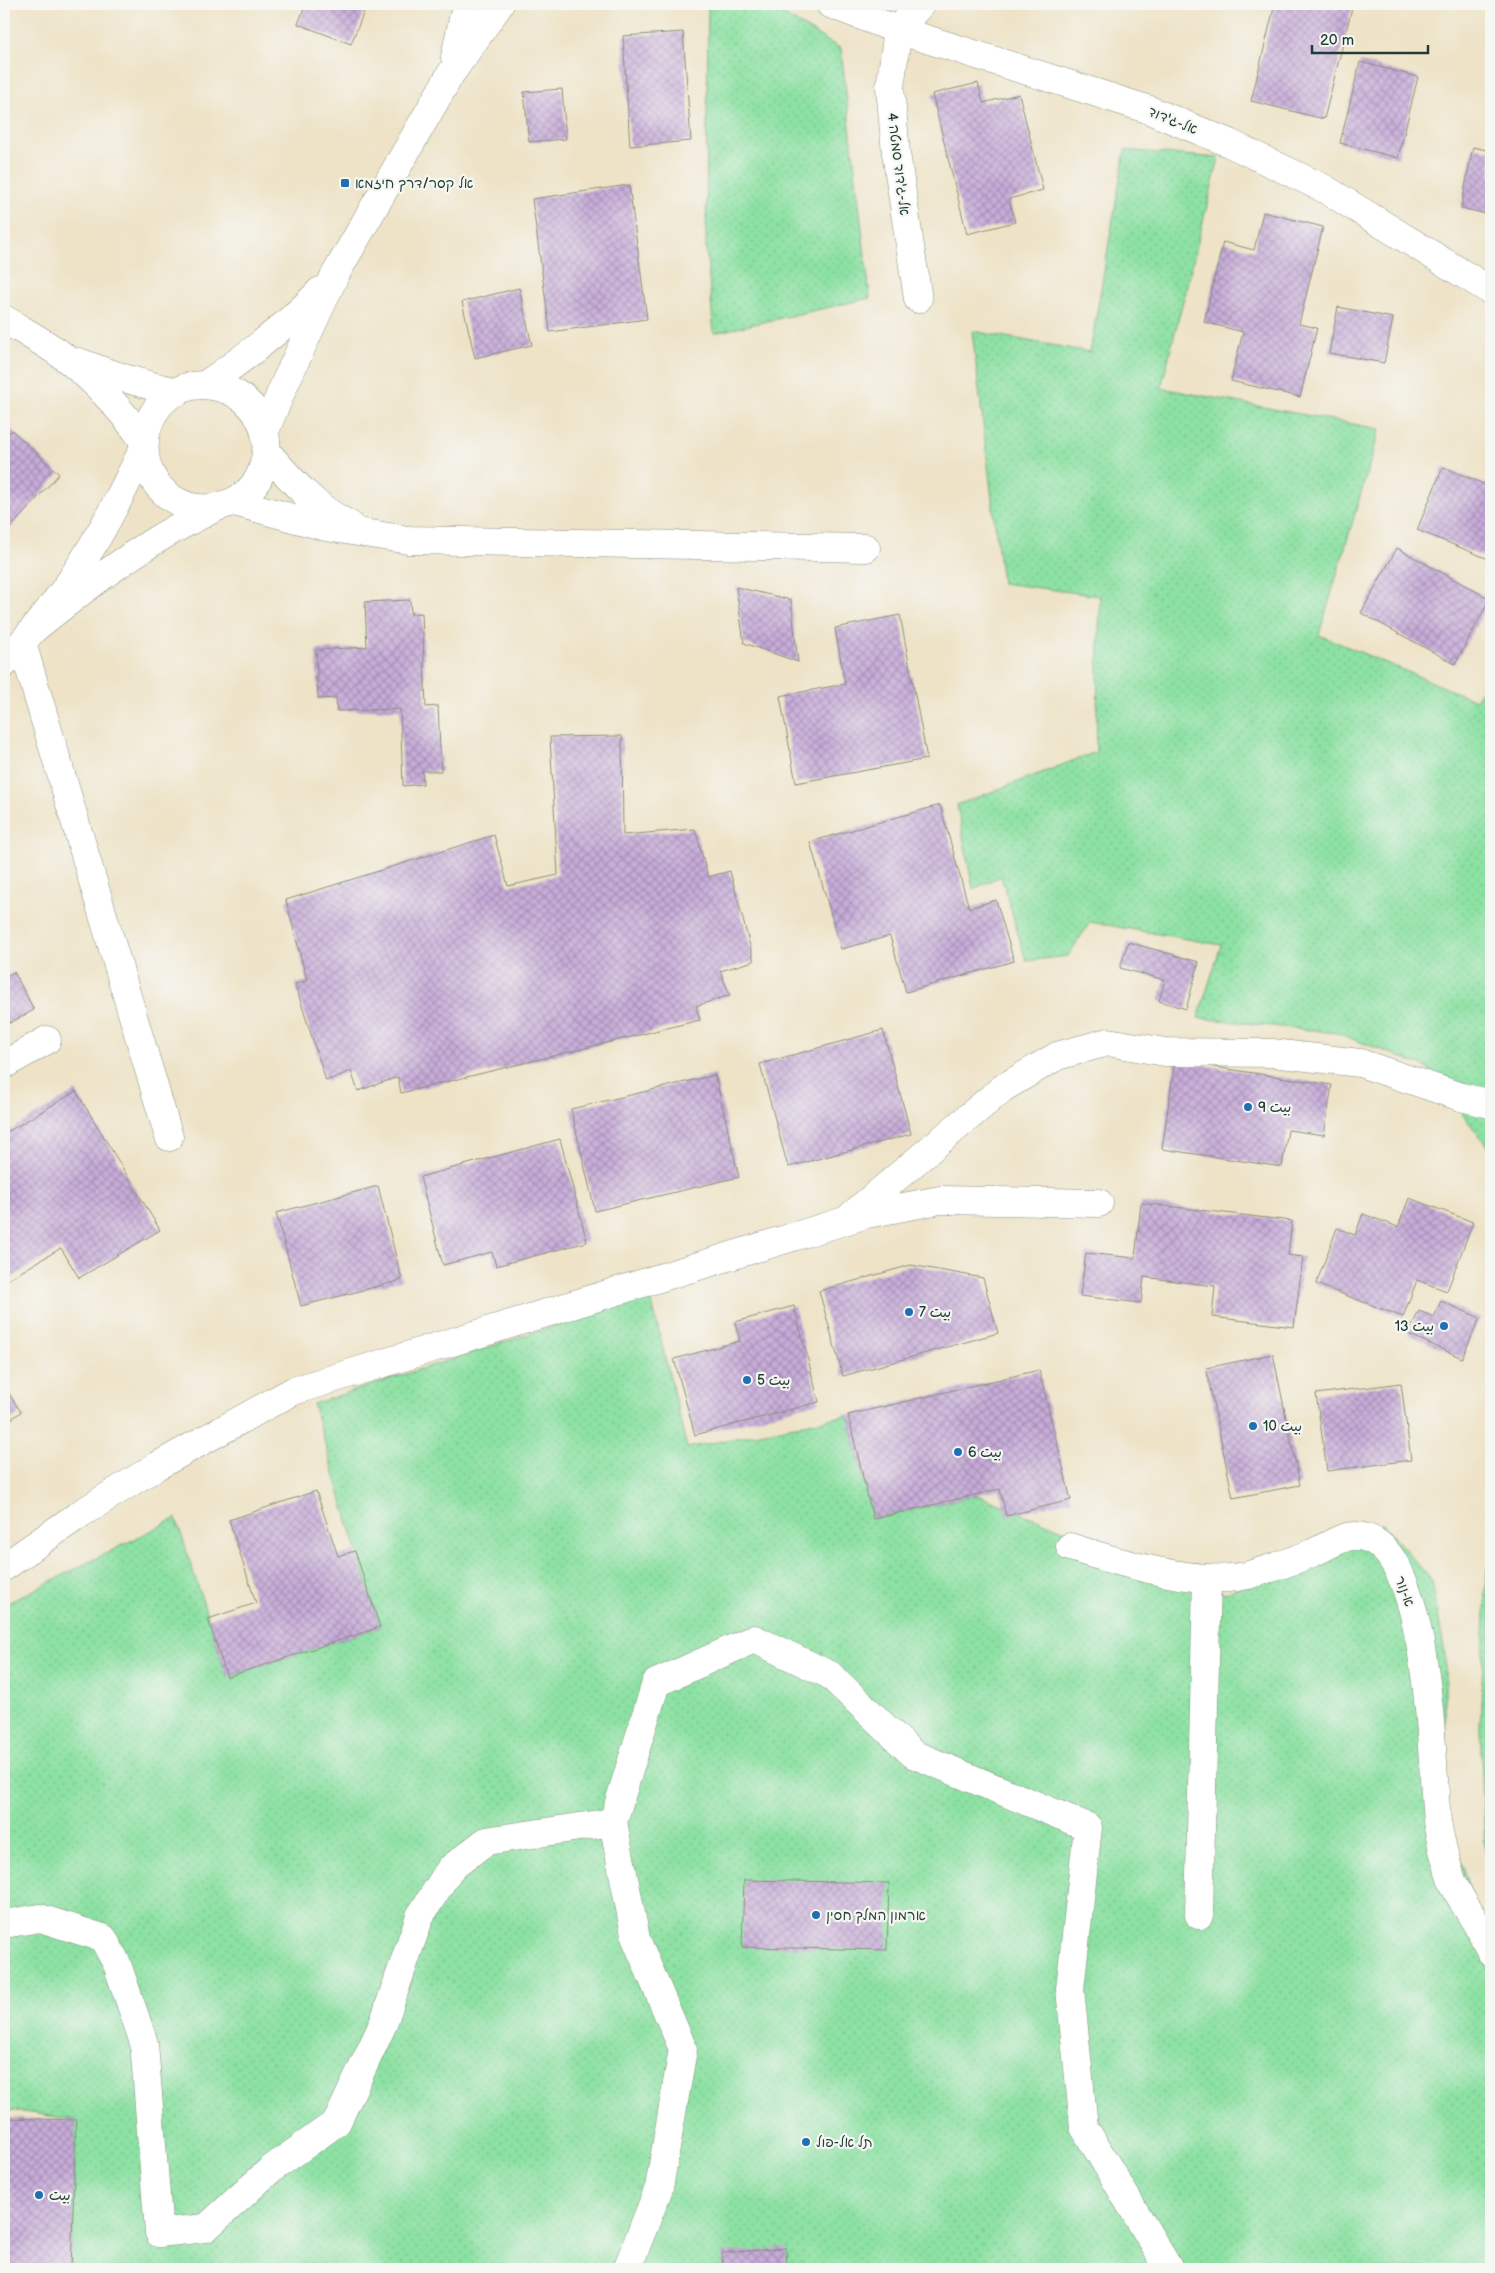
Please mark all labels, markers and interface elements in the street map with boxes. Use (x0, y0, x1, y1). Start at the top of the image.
scale bar (1312, 22, 1429, 54)
text: 20 m (1320, 31, 1354, 50)
street label: אל-ג'דוד (1146, 103, 1200, 138)
street label: אל-ג'דוד סמטה 4 (884, 112, 913, 217)
place label: אל קסר/דרך חיזמא (355, 175, 474, 192)
marker: אל קסר/דרך חיזמא (339, 177, 351, 189)
place label: بيت 9 (1258, 1099, 1291, 1116)
marker: بيت 9 (1242, 1101, 1254, 1113)
place label: بيت 7 (919, 1304, 951, 1321)
marker: بيت 7 (903, 1306, 915, 1318)
place label: بيت 13 (1395, 1318, 1434, 1335)
marker: بيت 13 (1438, 1320, 1450, 1332)
place label: بيت 5 (757, 1372, 790, 1389)
marker: بيت 5 (741, 1374, 753, 1386)
place label: بيت 10 (1263, 1418, 1302, 1435)
marker: بيت 10 (1247, 1420, 1259, 1432)
place label: بيت 6 (968, 1444, 1002, 1461)
marker: بيت 6 (952, 1446, 964, 1458)
street label: א-נור (1391, 1574, 1418, 1609)
place label: ארמון המלך חסין (826, 1907, 926, 1924)
marker: ארמון המלך חסין (810, 1909, 822, 1921)
place label: תל אל-פול (816, 2134, 873, 2151)
marker: תל אל-פול (800, 2136, 812, 2148)
place label: بيت (49, 2187, 71, 2204)
marker: بيت (33, 2189, 45, 2201)

